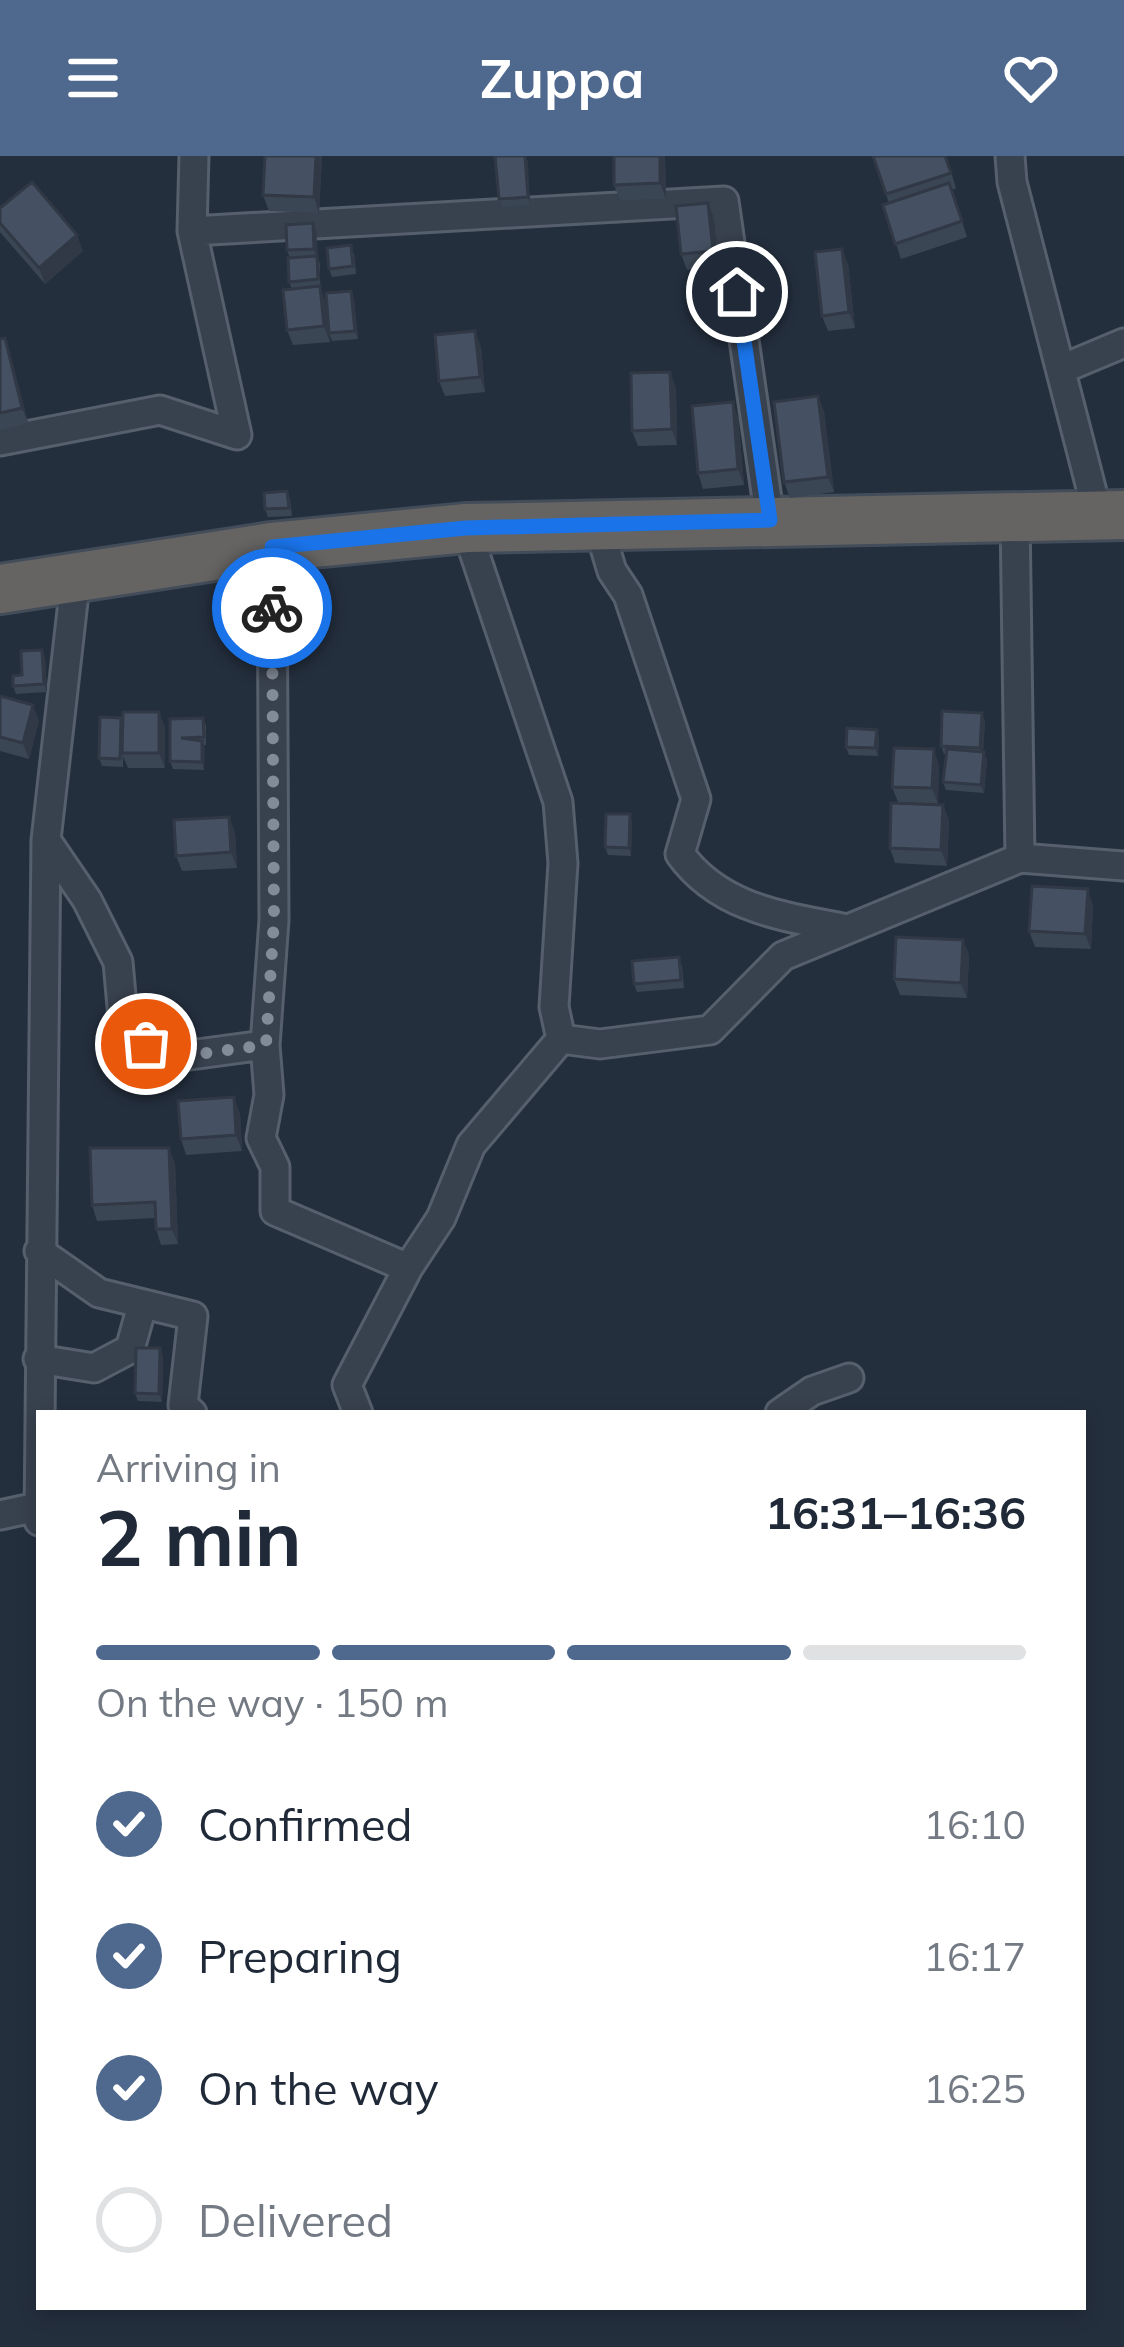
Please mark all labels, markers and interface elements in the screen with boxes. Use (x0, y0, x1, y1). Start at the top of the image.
text: Zuppa (480, 44, 644, 112)
icon: menu (60, 45, 126, 111)
icon: heart (998, 45, 1064, 111)
pin (686, 241, 788, 343)
icon: home (704, 259, 770, 325)
courier (212, 548, 332, 668)
icon: bike (239, 575, 305, 641)
pin (95, 993, 197, 1095)
icon: bag (113, 1011, 179, 1077)
text: Arriving in (96, 1443, 281, 1492)
text: 16:31–16:36 (765, 1484, 1026, 1540)
text: 2 min (96, 1488, 302, 1586)
text: On the way · 150 m (96, 1678, 448, 1727)
icon: check (96, 1791, 162, 1857)
text: Confirmed (198, 1796, 412, 1852)
text: 16:10 (924, 1800, 1026, 1849)
icon: check (96, 1923, 162, 1989)
text: Preparing (198, 1928, 402, 1984)
text: 16:17 (924, 1932, 1026, 1981)
icon: check (96, 2055, 162, 2121)
text: On the way (198, 2060, 439, 2116)
text: 16:25 (924, 2064, 1026, 2113)
text: Delivered (198, 2192, 393, 2248)

